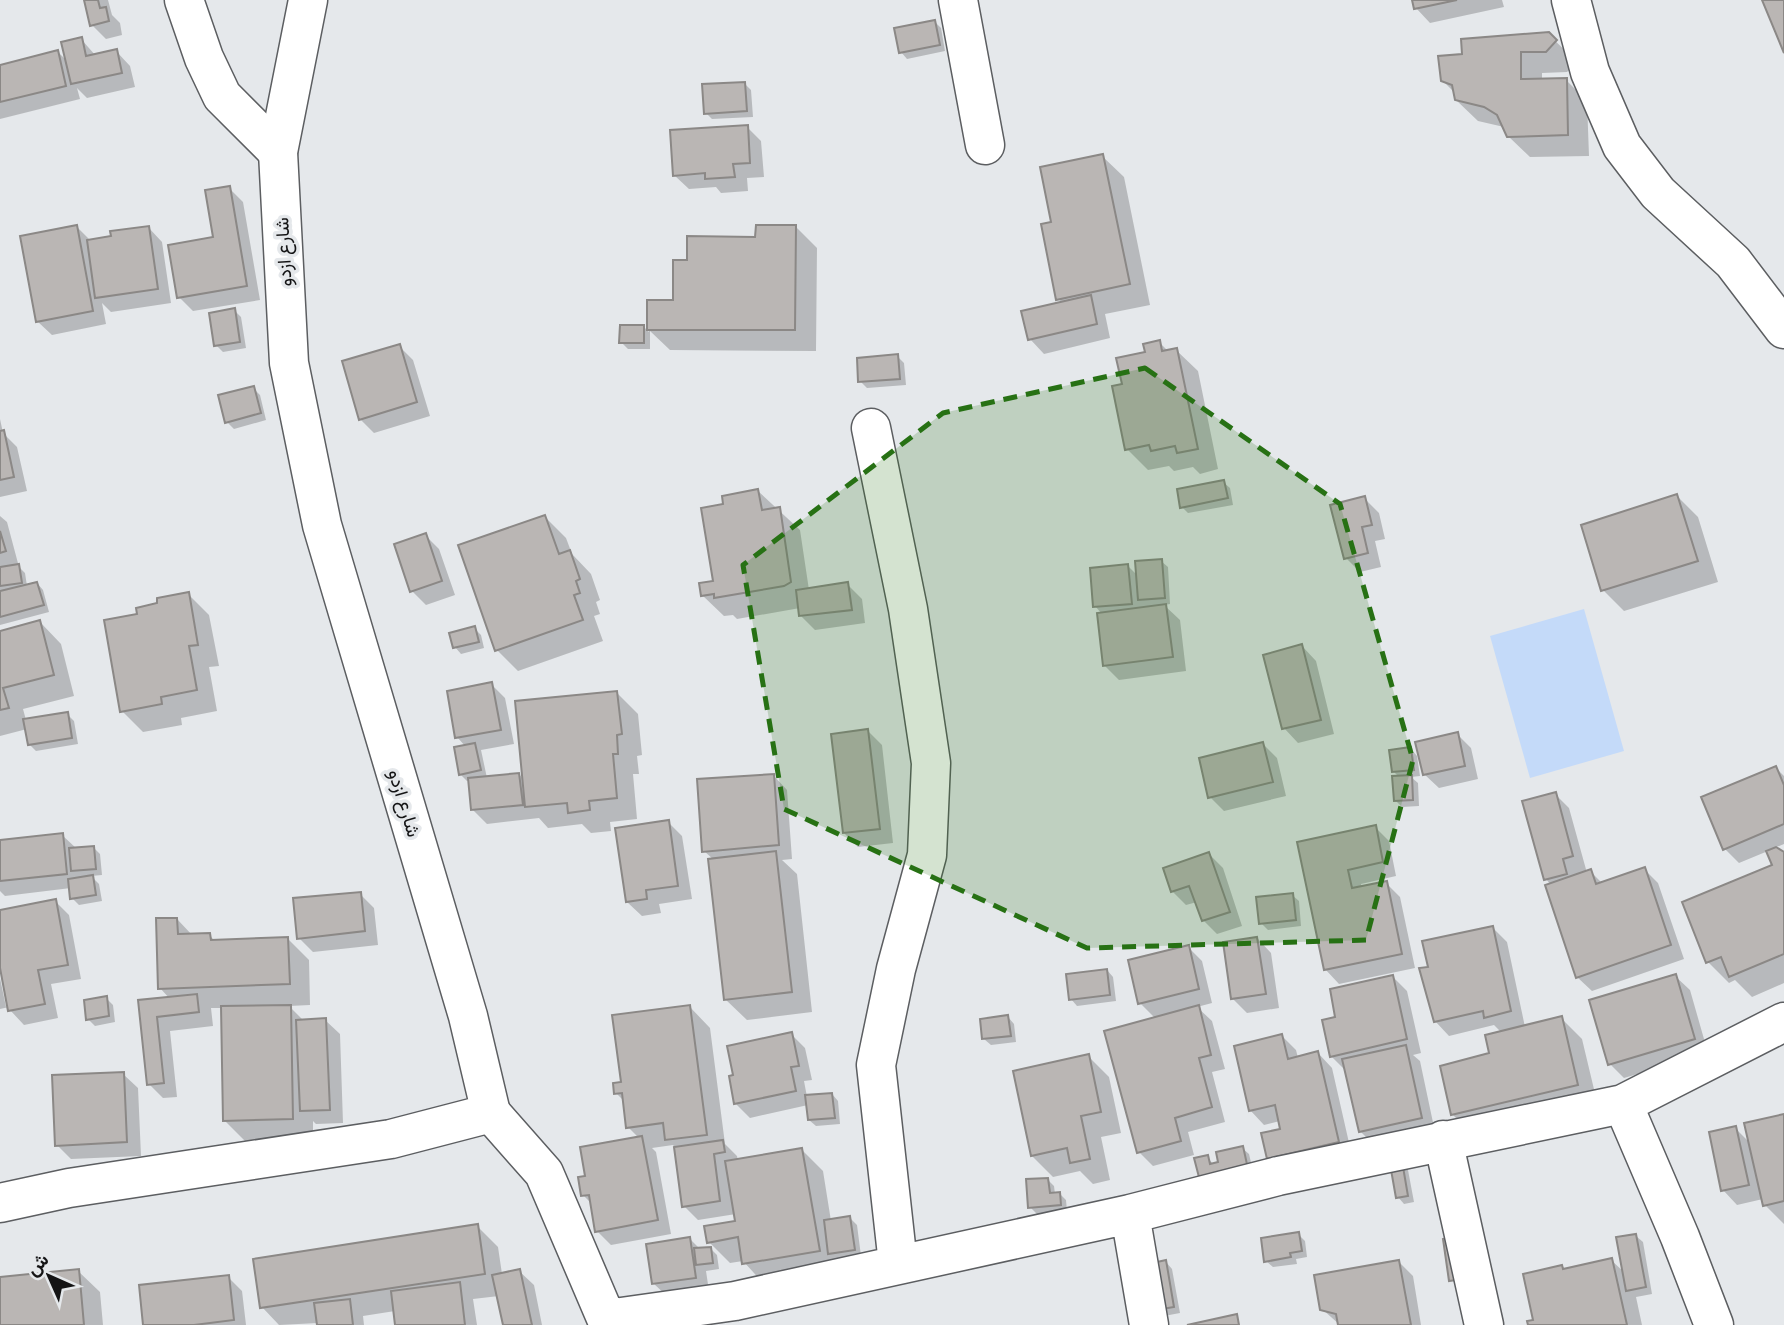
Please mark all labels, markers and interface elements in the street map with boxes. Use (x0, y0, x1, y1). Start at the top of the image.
street label: شارع ازدو (268, 217, 298, 287)
street label: شارع ازدو (382, 766, 428, 840)
north arrow (14, 1241, 84, 1311)
text: ش (20, 1247, 54, 1281)

